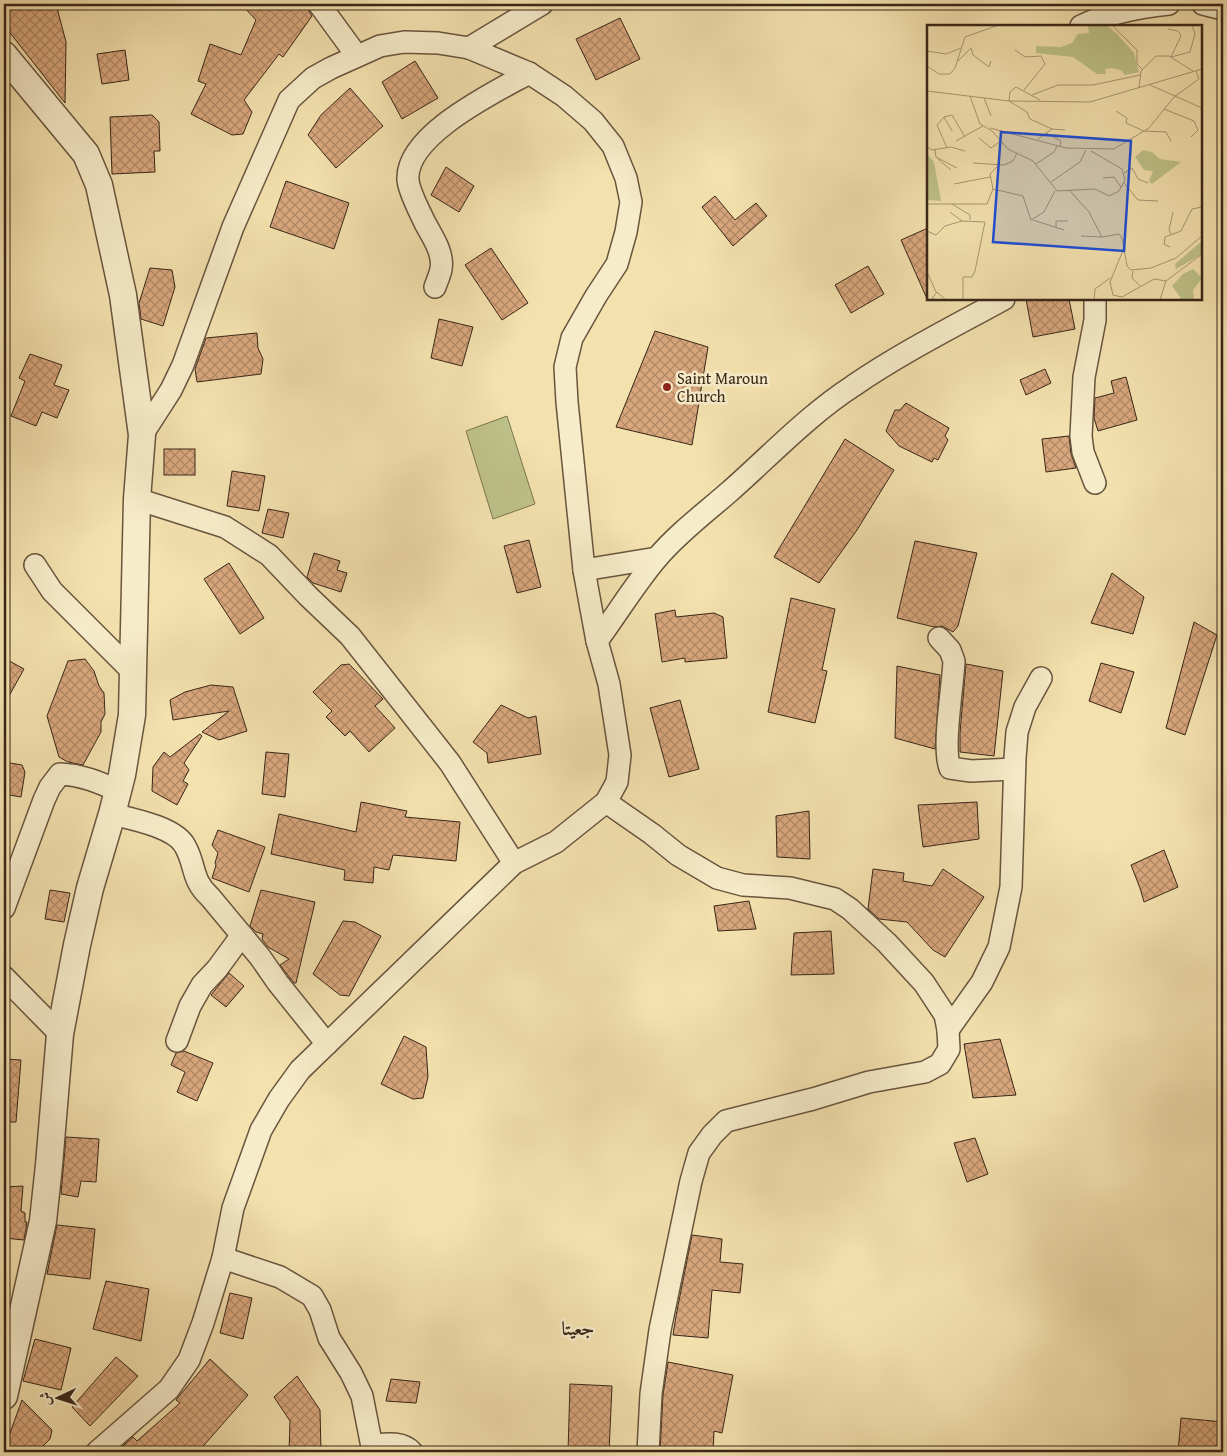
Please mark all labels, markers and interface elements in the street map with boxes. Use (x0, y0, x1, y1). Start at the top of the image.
inset map (927, 25, 1202, 300)
place label: Saint Maroun Church (677, 366, 768, 408)
marker: Saint Maroun Church (661, 381, 673, 393)
district label: جعيتا (561, 1314, 595, 1342)
north arrow (32, 1374, 82, 1424)
text: ش (35, 1391, 55, 1407)

